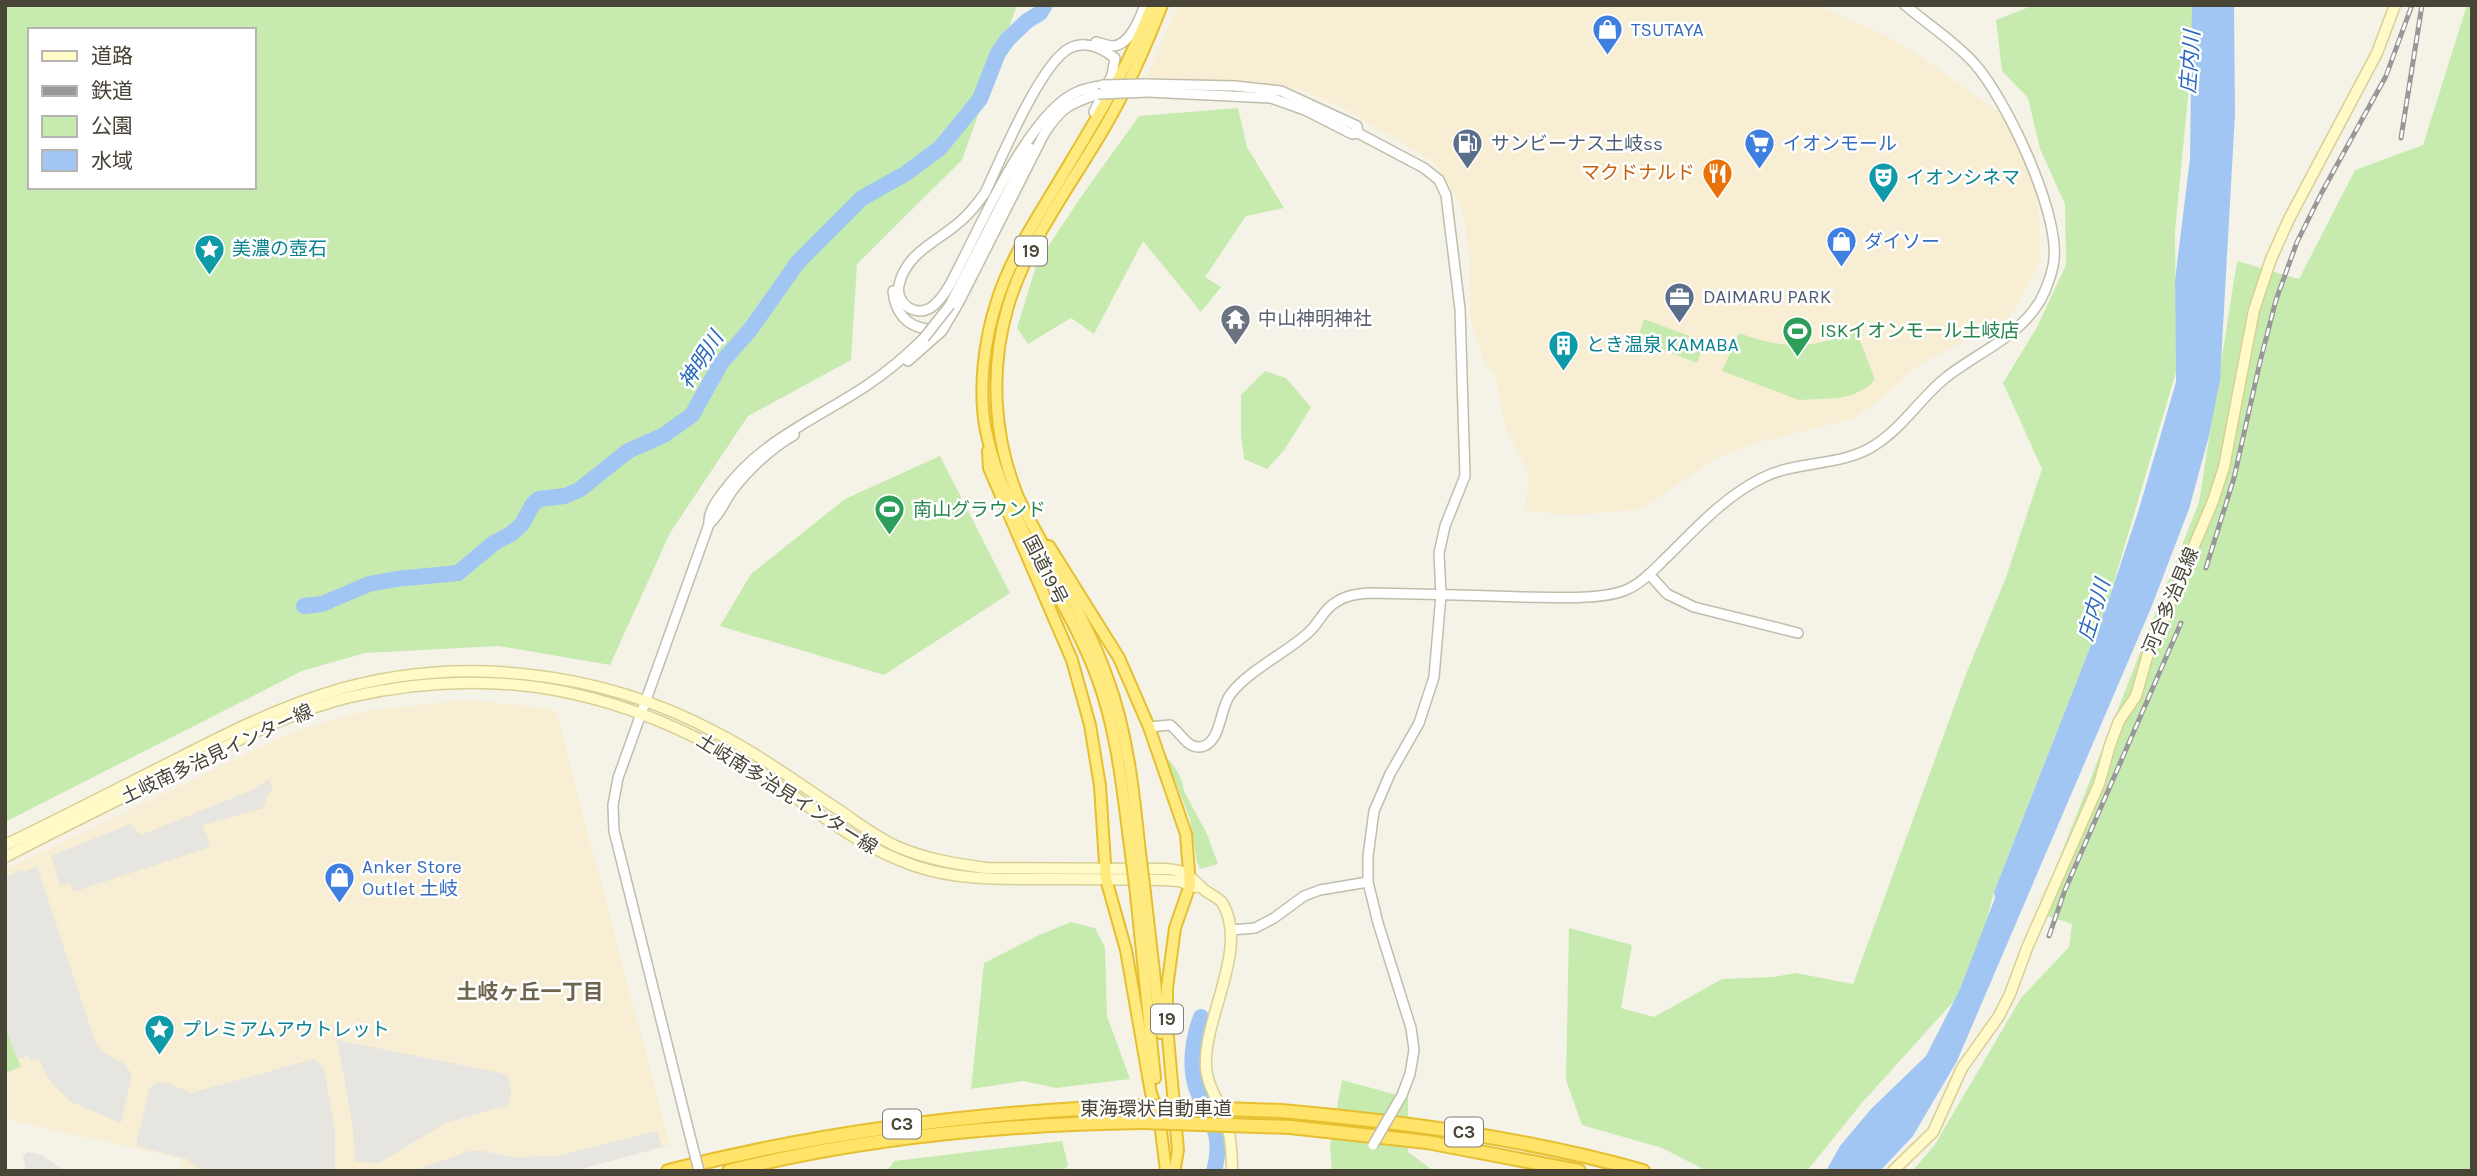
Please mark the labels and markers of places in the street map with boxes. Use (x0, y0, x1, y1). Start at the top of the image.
shop icon: TSUTAYA (1591, 13, 1625, 57)
place label: TSUTAYA (1631, 19, 1704, 41)
fuel station icon: サンビーナス土岐ss (1451, 127, 1485, 171)
supermarket icon: イオンモール (1743, 127, 1777, 171)
place label: サンビーナス土岐ss (1491, 133, 1663, 155)
place label: イオンモール (1783, 133, 1897, 155)
restaurant icon: マクドナルド (1701, 156, 1735, 200)
theatre icon: イオンシネマ (1866, 161, 1900, 205)
place label: マクドナルド (1581, 162, 1695, 184)
place label: イオンシネマ (1906, 167, 2020, 189)
shop icon: ダイソー (1824, 225, 1858, 269)
place label: ダイソー (1864, 231, 1940, 253)
place icon: 美濃の壺石 (192, 232, 226, 276)
place label: 美濃の壺石 (232, 238, 327, 260)
office icon: DAIMARU PARK (1663, 280, 1697, 324)
place label: DAIMARU PARK (1703, 286, 1832, 308)
temple icon: 中山神明神社 (1218, 302, 1252, 346)
place label: 中山神明神社 (1258, 308, 1372, 330)
sports icon: ISKイオンモール土岐店 (1780, 314, 1814, 358)
place label: ISKイオンモール土岐店 (1820, 320, 2019, 342)
building icon: とき温泉 KAMABA (1546, 328, 1580, 372)
place label: とき温泉 KAMABA (1586, 334, 1739, 356)
sports icon: 南山グラウンド (873, 493, 907, 537)
place label: 南山グラウンド (913, 499, 1046, 521)
place label: Anker Store Outlet 土岐 (362, 856, 462, 900)
shop icon: Anker Store Outlet 土岐 (322, 861, 356, 905)
place icon: プレミアムアウトレット (142, 1013, 176, 1057)
place label: プレミアムアウトレット (182, 1019, 390, 1041)

